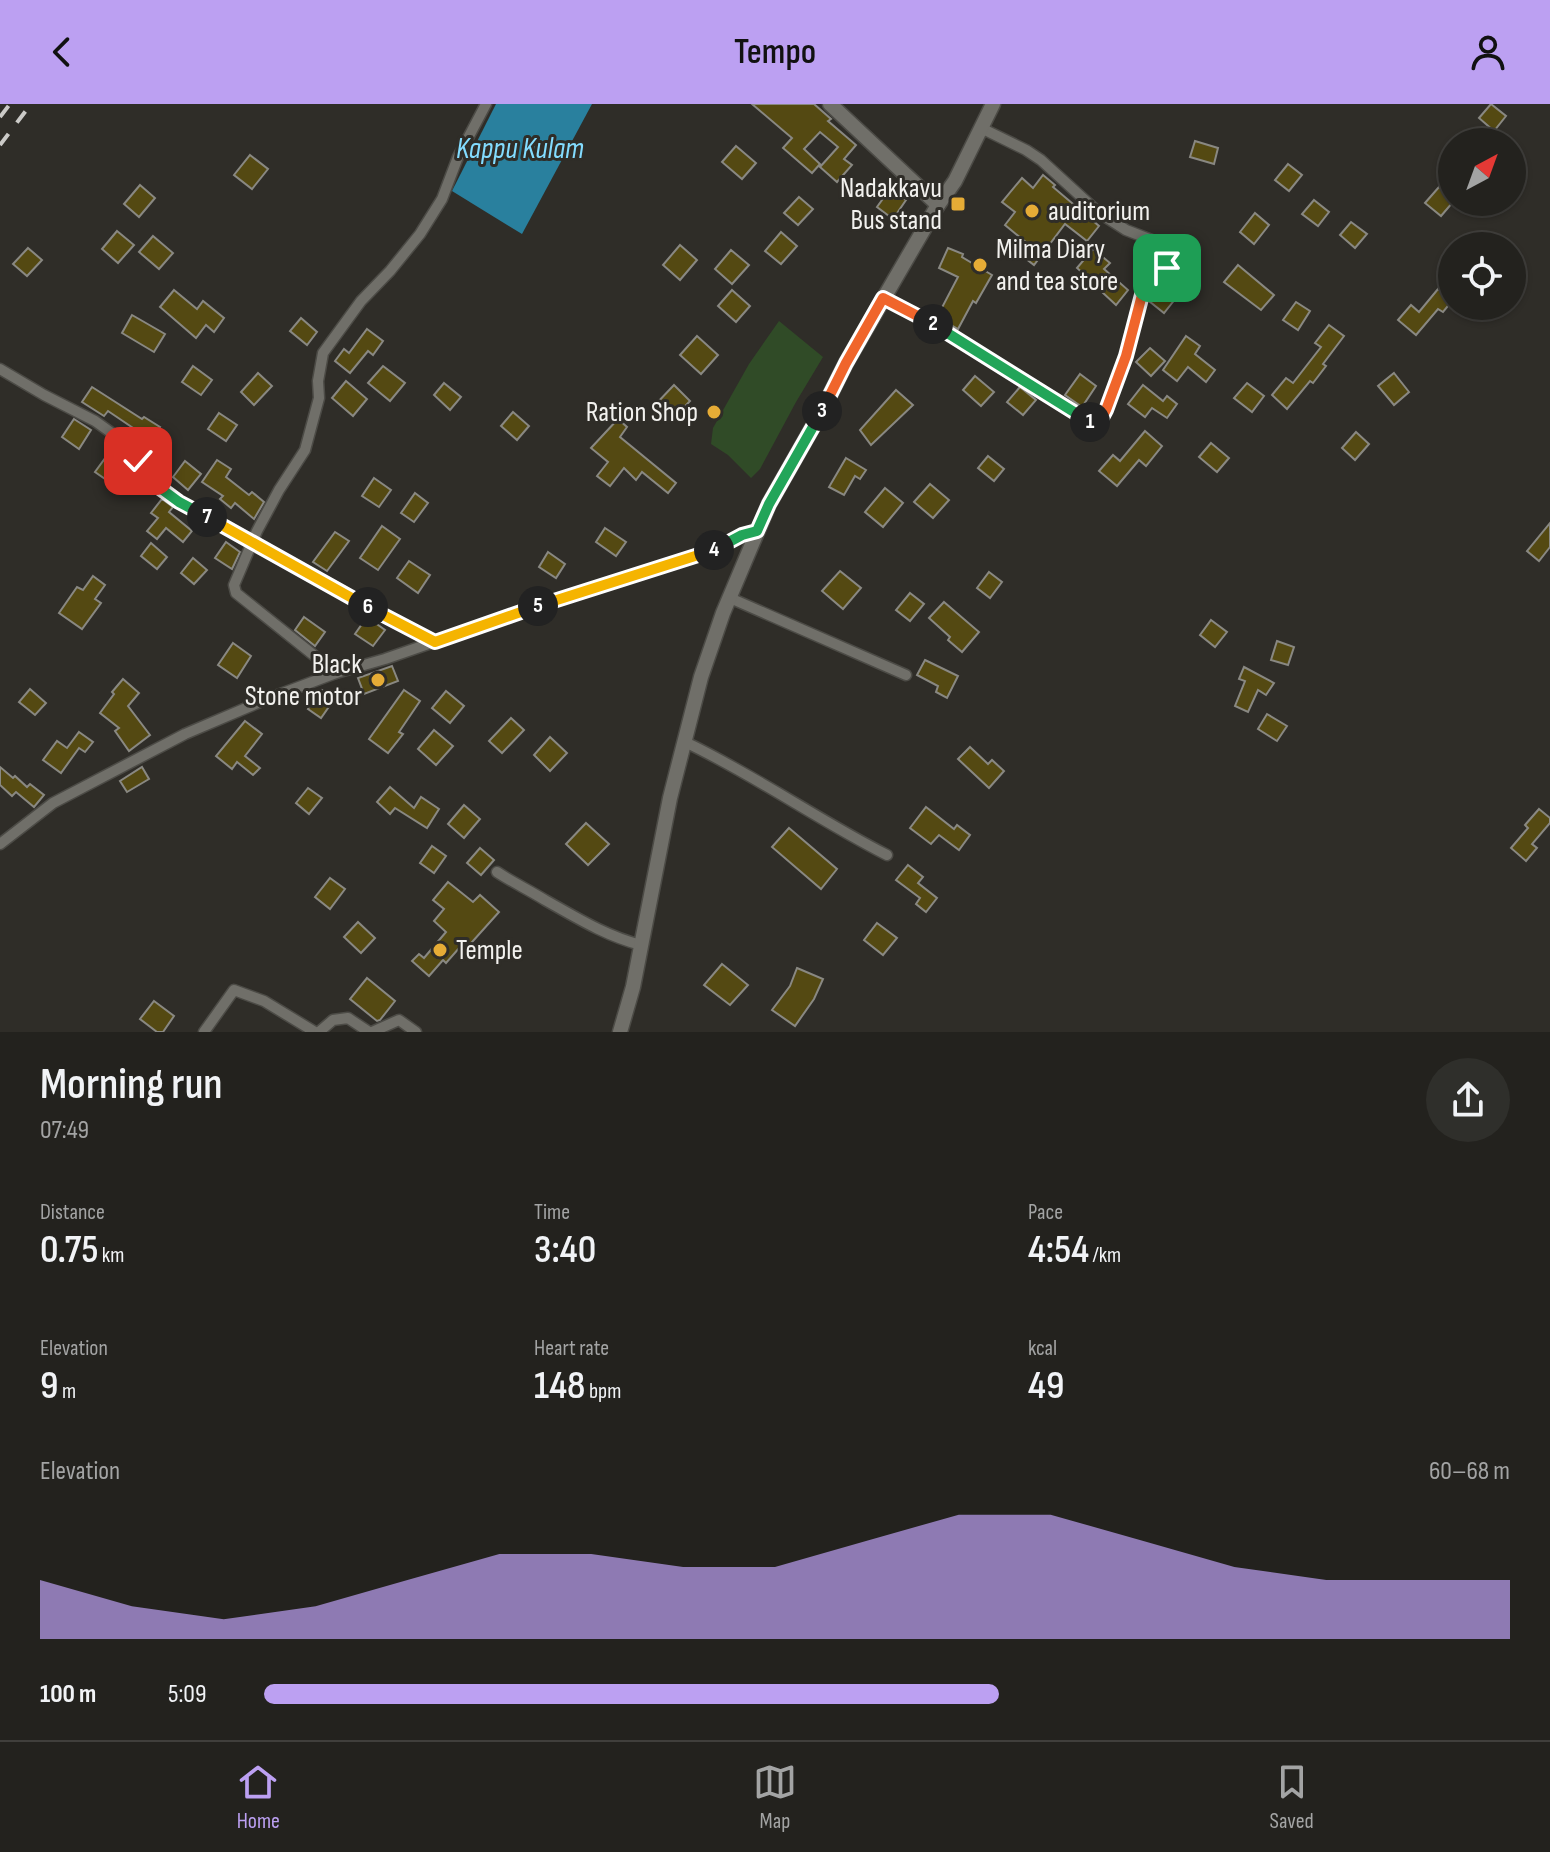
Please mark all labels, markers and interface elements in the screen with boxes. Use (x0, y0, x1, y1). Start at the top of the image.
icon: back (40, 30, 84, 74)
icon: person (1466, 30, 1510, 74)
text: Tempo (734, 31, 816, 74)
north arrow (1438, 128, 1526, 216)
map controls (1438, 128, 1526, 320)
water label: Kappu Kulam (456, 131, 584, 167)
place label: Nadakkavu Bus stand (840, 172, 942, 237)
marker: Nadakkavu Bus stand (949, 195, 967, 213)
place label: auditorium (1048, 195, 1150, 228)
marker: auditorium (1023, 202, 1041, 220)
button: locate (1438, 232, 1526, 320)
place label: Milma Diary and tea store (996, 233, 1118, 298)
pin (1133, 234, 1201, 302)
icon: arrive (1145, 246, 1189, 290)
marker: Milma Diary and tea store (971, 256, 989, 274)
pin: 2 (913, 304, 953, 344)
text: 2 (928, 310, 938, 337)
pin: 3 (802, 391, 842, 431)
place label: Ration Shop (586, 396, 698, 429)
text: 3 (817, 397, 827, 424)
pin: 1 (1070, 402, 1110, 442)
marker: Ration Shop (705, 403, 723, 421)
text: 1 (1086, 408, 1094, 435)
pin (104, 427, 172, 495)
icon: check (116, 439, 160, 483)
pin: 7 (187, 497, 227, 537)
text: 7 (202, 503, 212, 530)
pin: 4 (694, 530, 734, 570)
text: 4 (709, 536, 719, 563)
pin: 5 (518, 586, 558, 626)
pin: 6 (348, 587, 388, 627)
text: 5 (533, 592, 543, 619)
text: 6 (363, 593, 373, 620)
place label: Black Stone motor (245, 648, 362, 713)
marker: Black Stone motor (369, 671, 387, 689)
place label: Temple (456, 934, 523, 967)
marker: Temple (431, 941, 449, 959)
text: Morning run (40, 1058, 223, 1111)
button: share (1426, 1058, 1510, 1142)
text: 07:49 (40, 1115, 89, 1146)
text: Distance (40, 1199, 105, 1226)
text: Time (534, 1199, 570, 1226)
text: Pace (1028, 1199, 1063, 1226)
text: 0.75 (40, 1226, 98, 1274)
text: 3:40 (534, 1226, 596, 1274)
text: 4:54 (1028, 1226, 1089, 1274)
text: km (98, 1242, 124, 1269)
text: /km (1089, 1242, 1121, 1269)
text: Elevation (40, 1335, 108, 1362)
text: Heart rate (534, 1335, 609, 1362)
text: kcal (1028, 1335, 1057, 1362)
text: 9 (40, 1362, 58, 1410)
text: 148 (534, 1362, 585, 1410)
text: 49 (1028, 1362, 1064, 1410)
text: m (58, 1378, 76, 1405)
text: bpm (585, 1378, 621, 1405)
text: Elevation (40, 1456, 120, 1487)
text: 60–68 m (1429, 1456, 1510, 1487)
text: 100 m (40, 1679, 96, 1710)
text: 5:09 (168, 1679, 206, 1710)
tab: Home (236, 1760, 280, 1835)
tab: Map (753, 1760, 797, 1835)
tab: Saved (1270, 1760, 1314, 1835)

